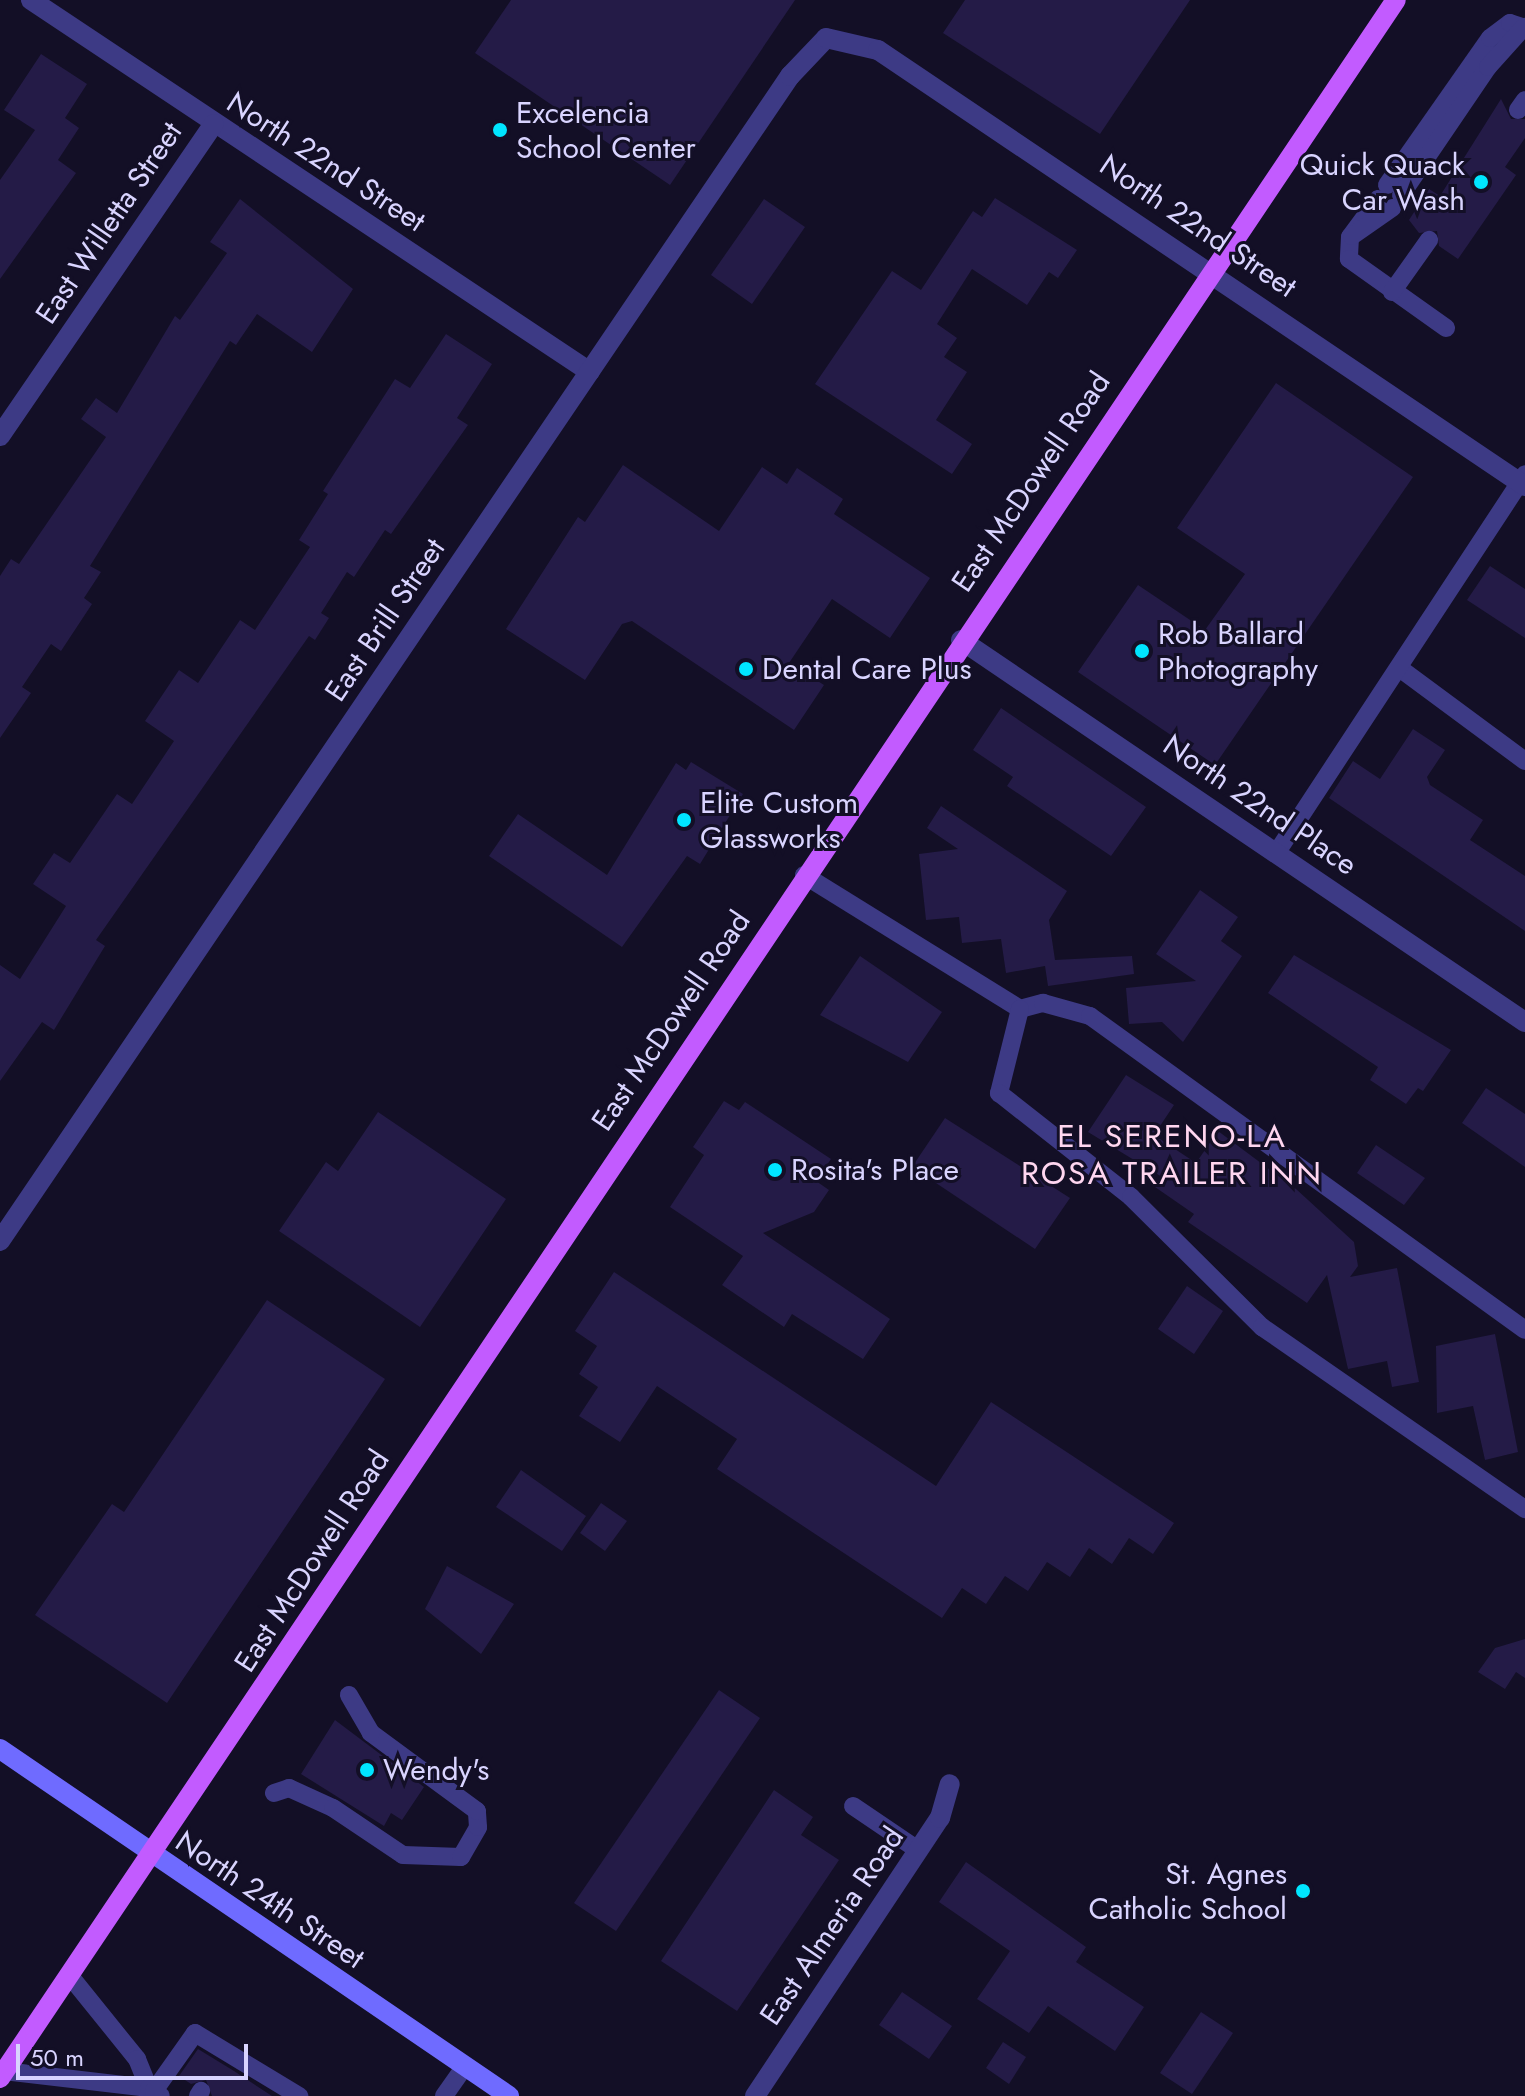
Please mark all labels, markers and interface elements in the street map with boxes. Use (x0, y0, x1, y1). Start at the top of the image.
street label: North 22nd Street (220, 84, 432, 240)
place label: Excelencia School Center (516, 95, 696, 166)
street label: East Willetta Street (28, 115, 190, 331)
marker: Excelencia School Center (491, 121, 509, 139)
street label: North 22nd Street (1093, 147, 1303, 305)
place label: Quick Quack Car Wash (1300, 147, 1465, 218)
marker: Quick Quack Car Wash (1472, 173, 1490, 191)
street label: East McDowell Road (944, 365, 1118, 599)
street label: East Brill Street (317, 532, 453, 708)
place label: Rob Ballard Photography (1158, 616, 1318, 686)
marker: Rob Ballard Photography (1133, 642, 1151, 660)
place label: Dental Care Plus (762, 651, 972, 687)
marker: Dental Care Plus (737, 660, 755, 678)
street label: North 22nd Place (1156, 727, 1364, 883)
place label: Elite Custom Glassworks (700, 785, 858, 856)
marker: Elite Custom Glassworks (675, 811, 693, 829)
street label: East McDowell Road (584, 904, 758, 1138)
district label: EL SERENO-LA ROSA TRAILER INN (1021, 1118, 1323, 1193)
place label: Rosita's Place (791, 1152, 959, 1188)
marker: Rosita's Place (766, 1161, 784, 1179)
street label: East McDowell Road (227, 1443, 397, 1679)
place label: Wendy's (383, 1752, 489, 1788)
marker: Wendy's (358, 1761, 376, 1779)
street label: East Almeria Road (752, 1820, 912, 2032)
street label: North 24th Street (169, 1824, 371, 1976)
place label: St. Agnes Catholic School (1088, 1856, 1287, 1926)
marker: St. Agnes Catholic School (1294, 1882, 1312, 1900)
scale bar (20, 2028, 252, 2078)
text: 50 m (30, 2040, 84, 2075)

